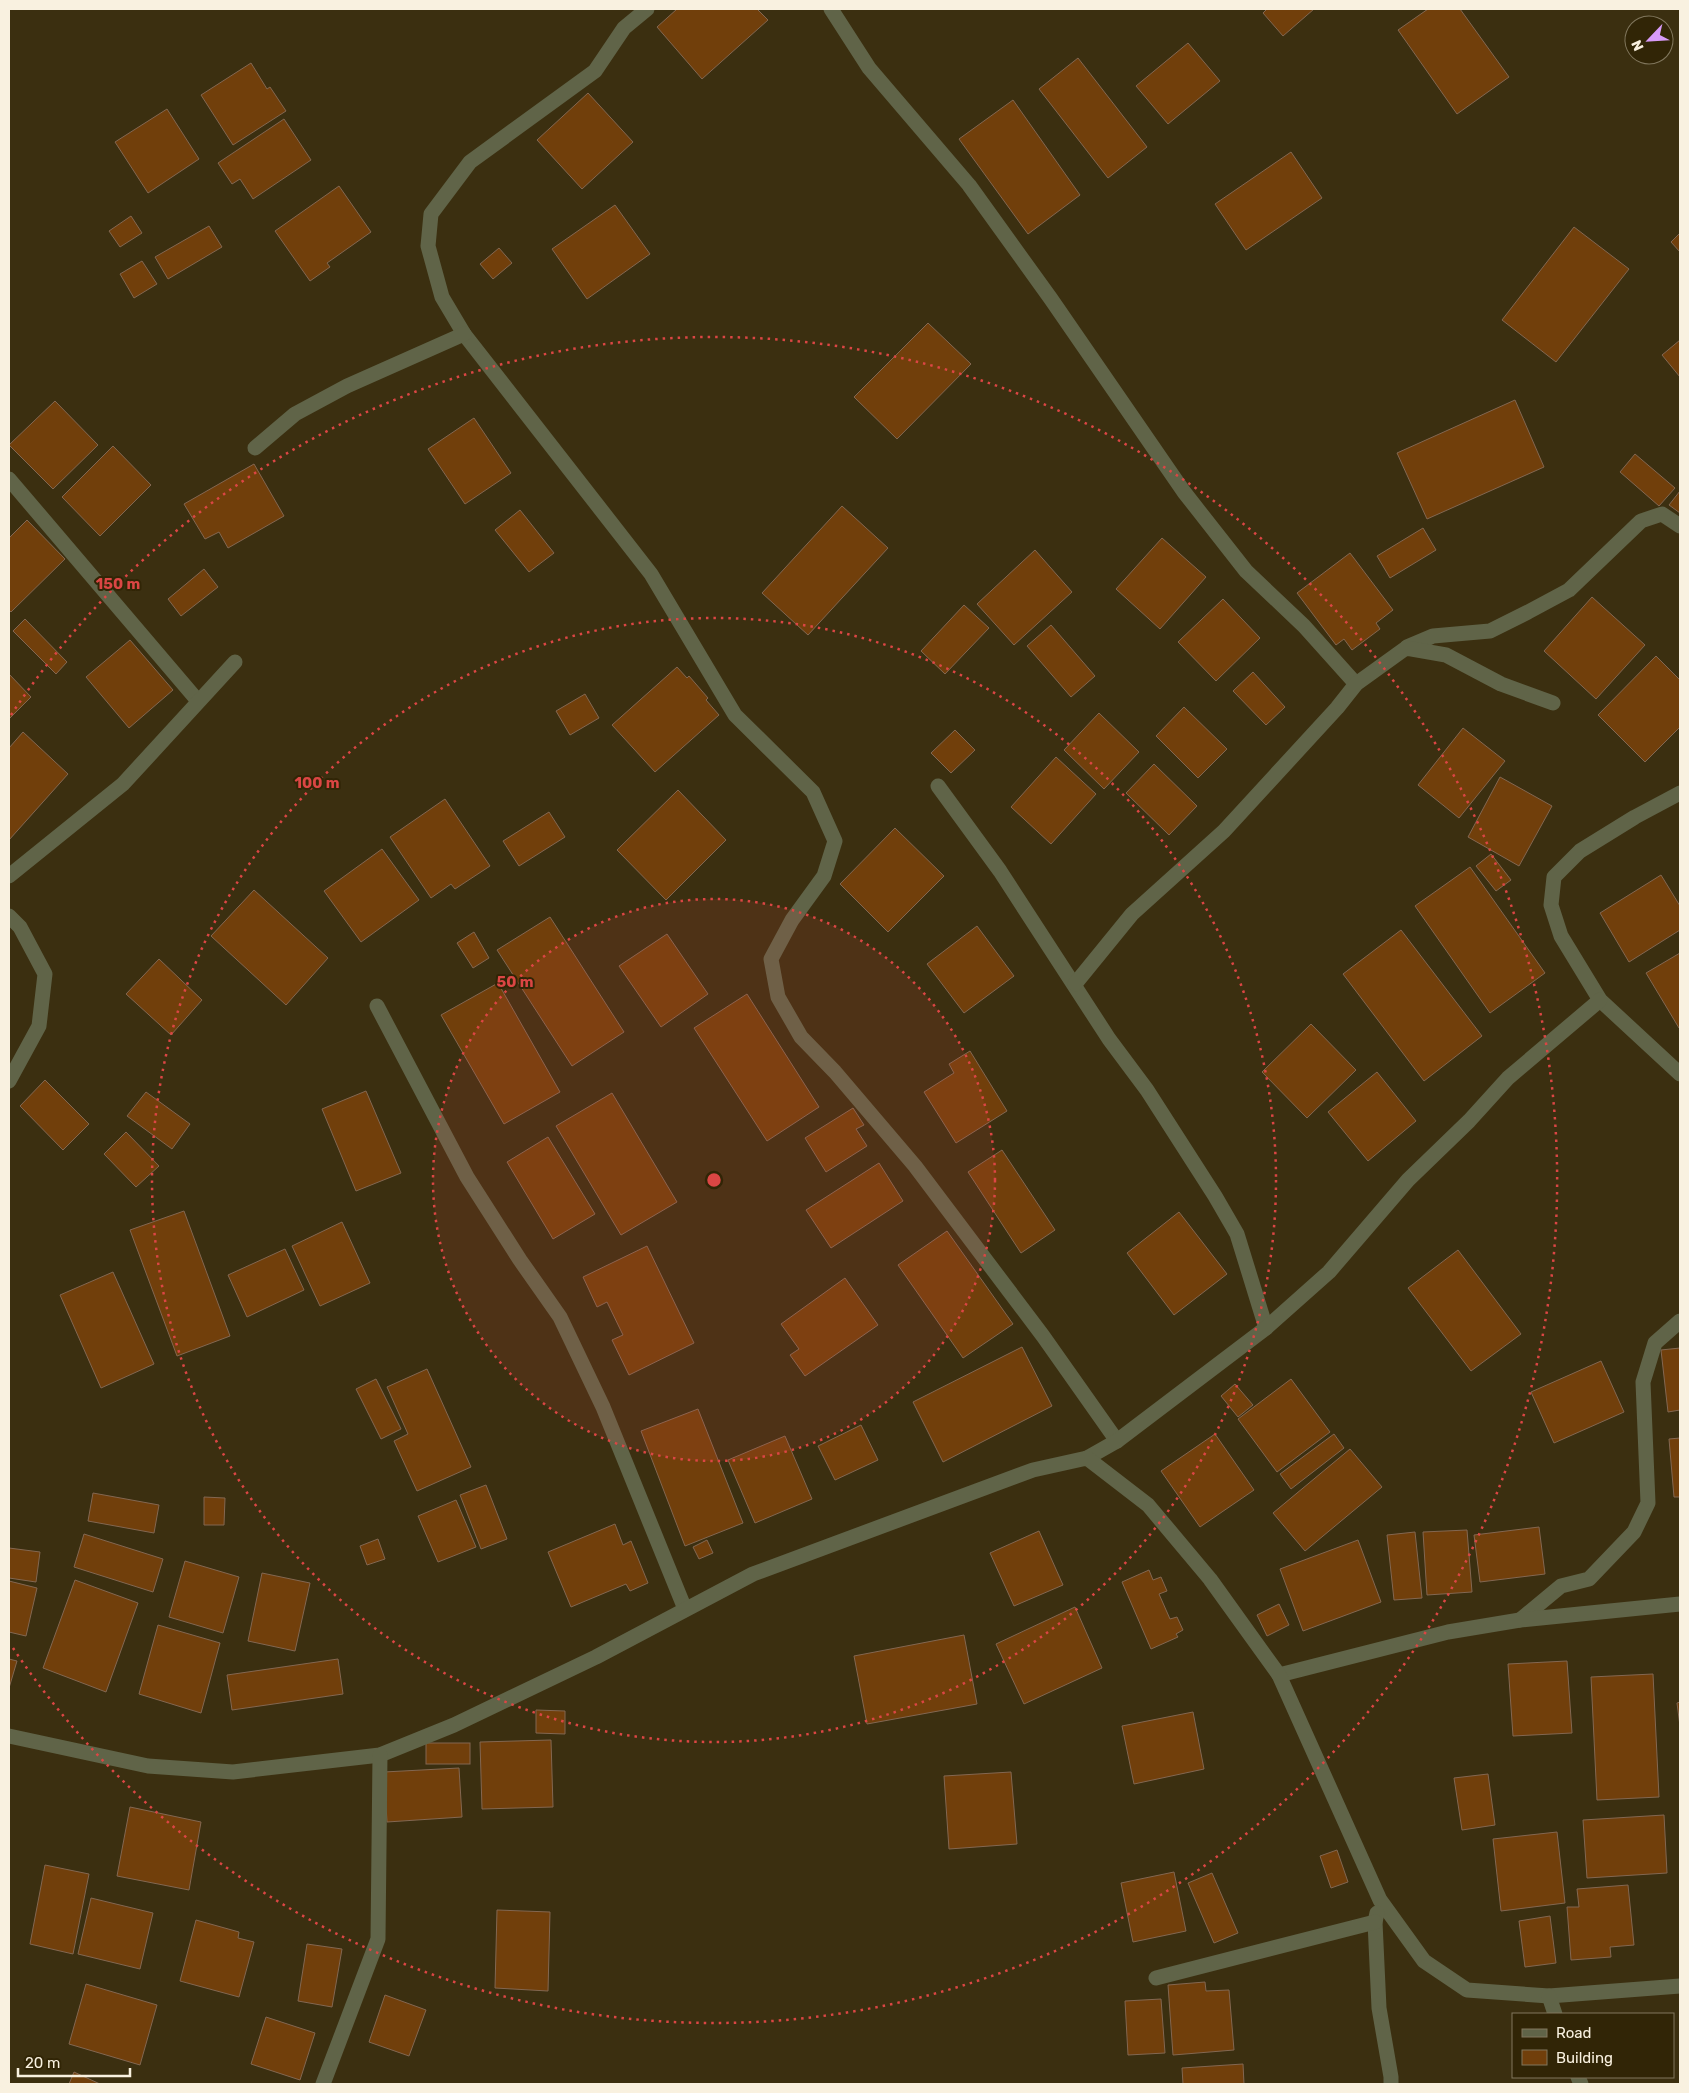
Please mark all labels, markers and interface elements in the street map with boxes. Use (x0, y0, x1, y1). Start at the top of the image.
north arrow (1624, 15, 1674, 65)
text: N (1628, 37, 1648, 53)
text: 150 m (96, 575, 140, 593)
text: 100 m (295, 774, 339, 792)
text: 50 m (497, 973, 533, 991)
centre of rings (705, 1171, 723, 1189)
legend (1512, 2013, 1674, 2078)
text: Road (1556, 2024, 1592, 2042)
scale bar (18, 2046, 130, 2078)
text: Building (1556, 2049, 1613, 2067)
text: 20 m (25, 2054, 60, 2072)

